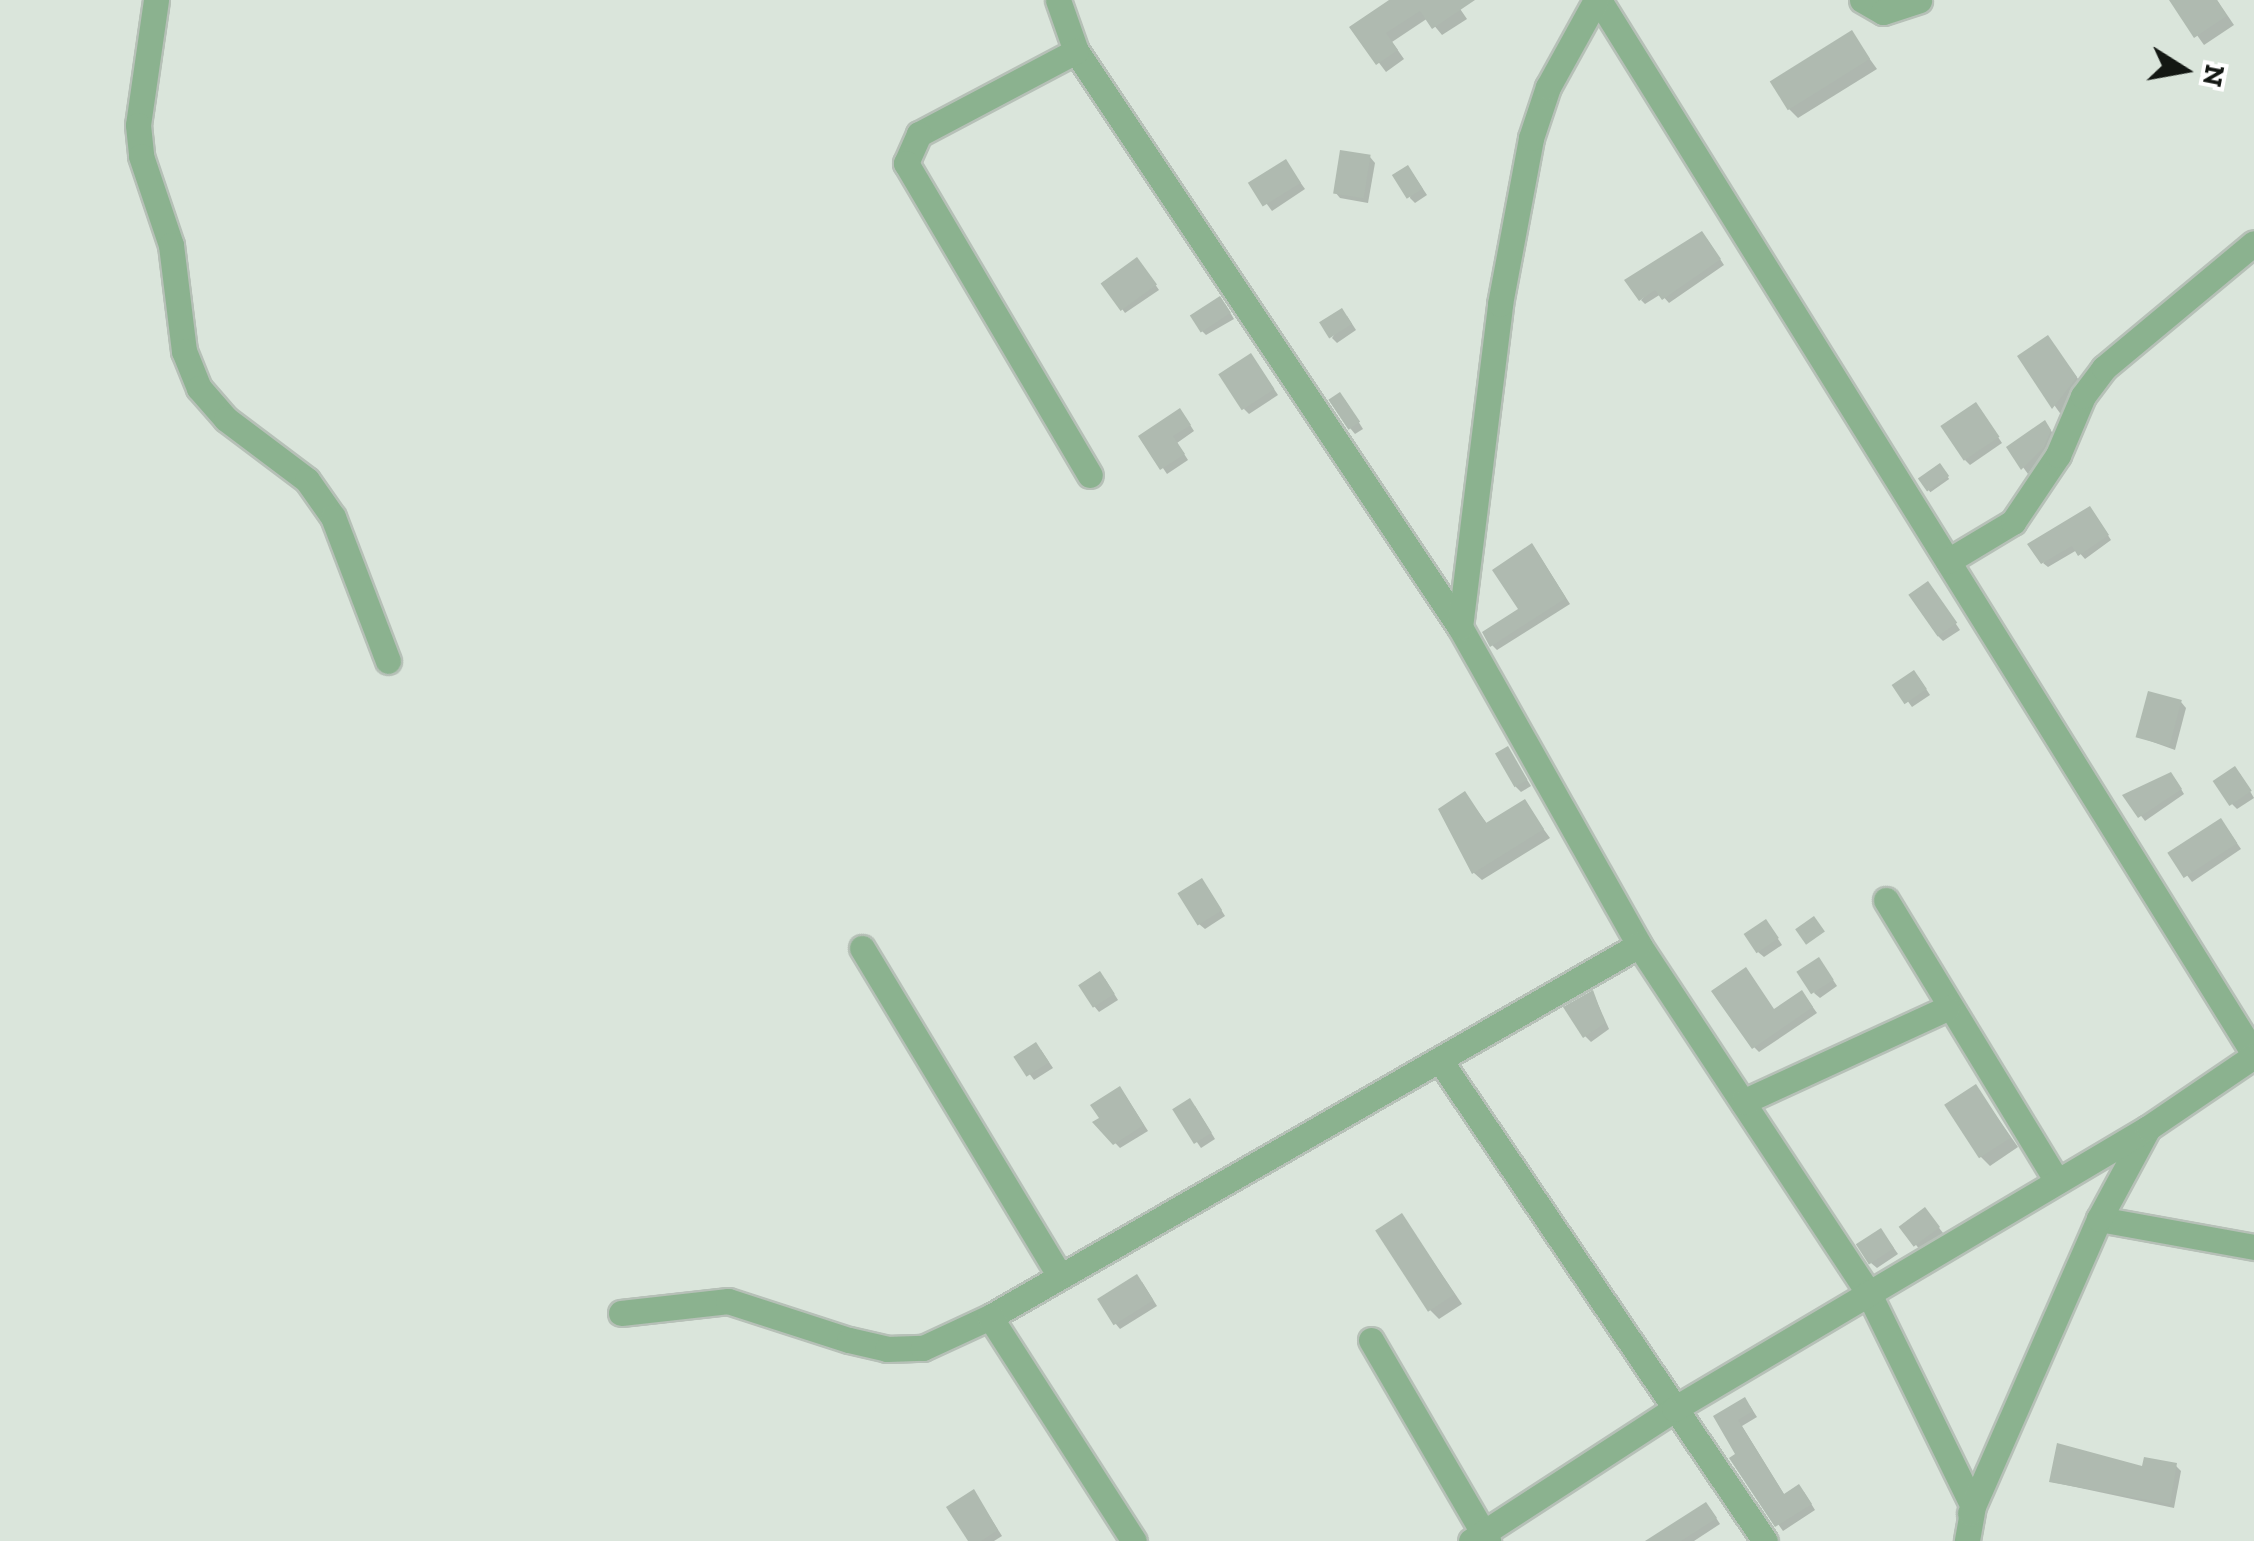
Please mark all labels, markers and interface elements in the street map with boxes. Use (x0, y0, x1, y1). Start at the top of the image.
north arrow (2134, 20, 2234, 120)
text: N (2196, 62, 2232, 89)

